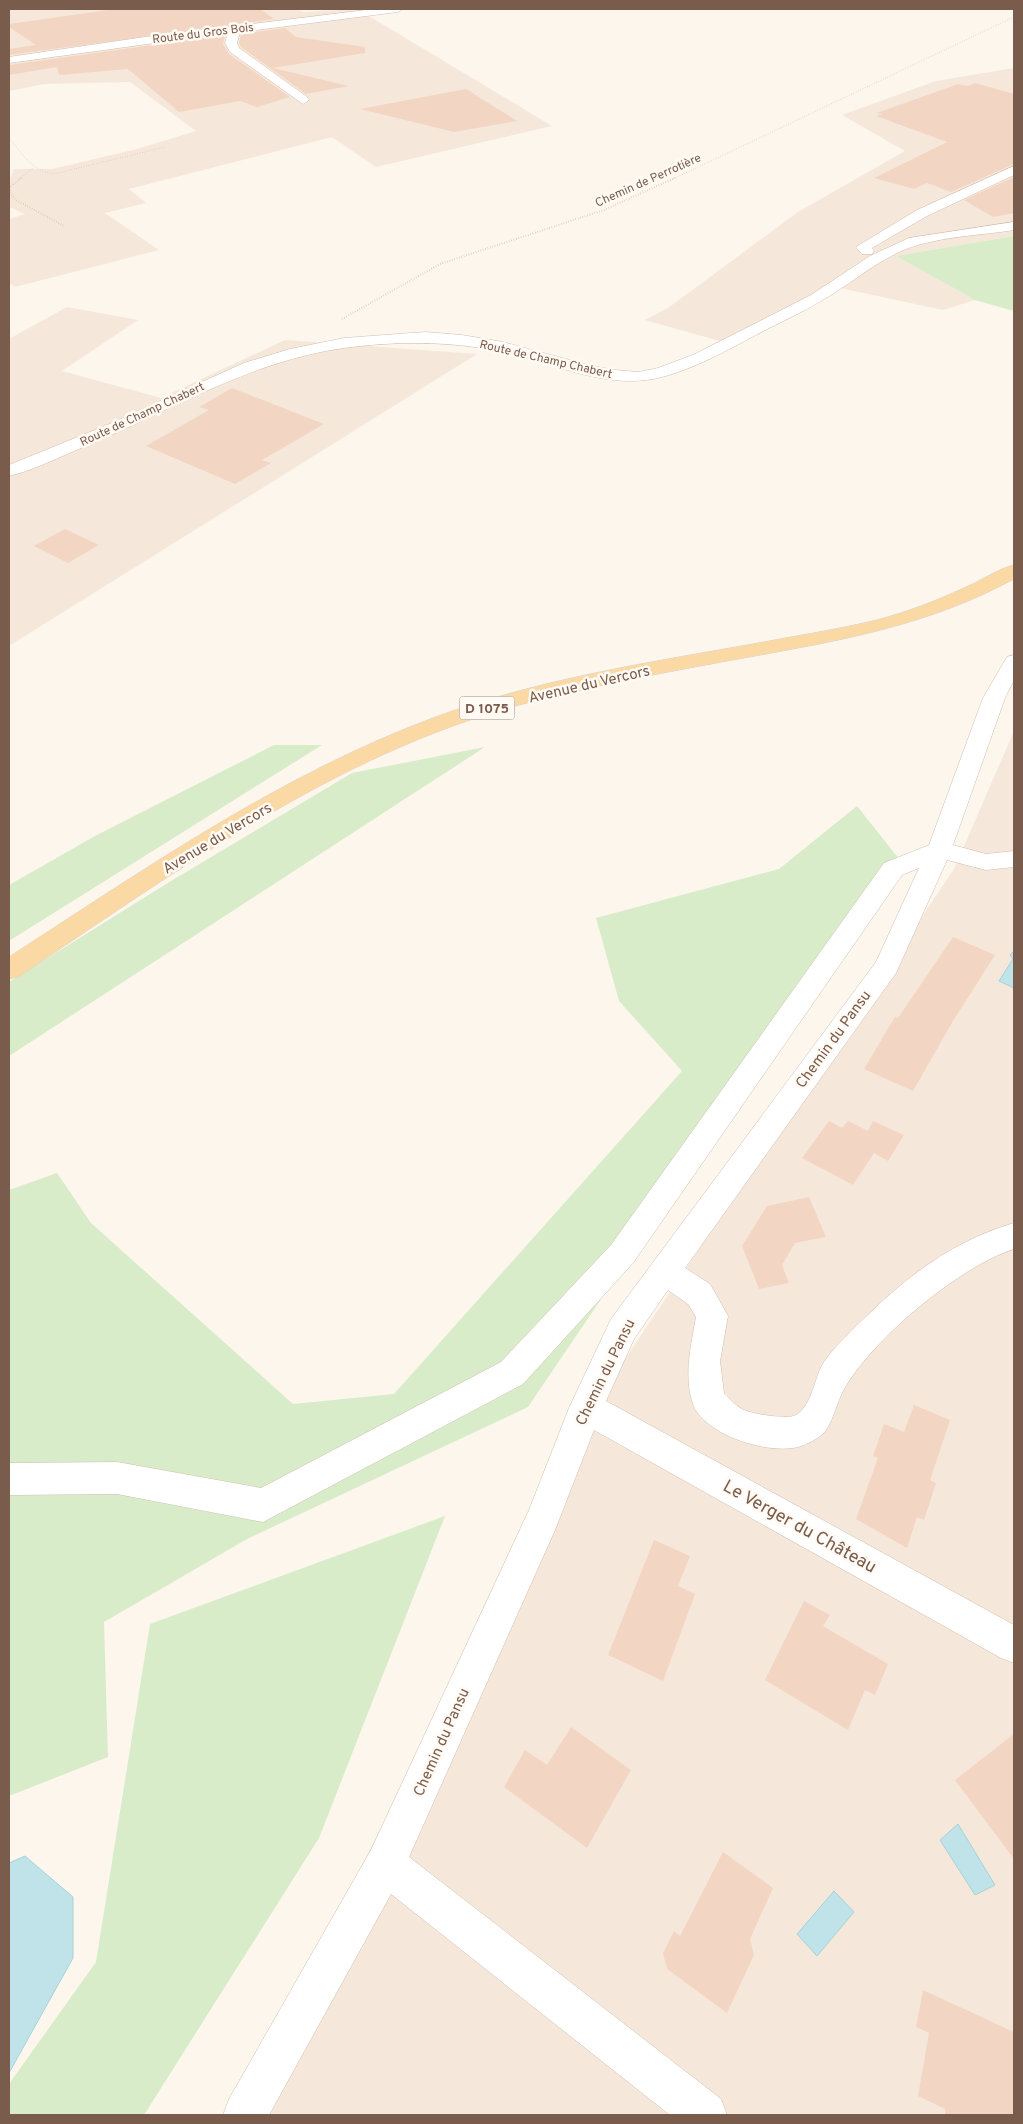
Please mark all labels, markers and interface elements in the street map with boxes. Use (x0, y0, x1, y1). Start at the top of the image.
street label: Route du Gros Bois (151, 20, 255, 48)
street label: Chemin de Perrotière (593, 150, 704, 211)
street label: Route de Champ Chabert (478, 337, 614, 383)
street label: Route de Champ Chabert (78, 379, 207, 451)
street label: Avenue du Vercors (527, 662, 652, 709)
road number: D 1075 (460, 696, 514, 720)
street label: Avenue du Vercors (160, 799, 276, 879)
street label: Chemin du Pansu (792, 987, 876, 1093)
street label: Chemin du Pansu (572, 1316, 640, 1429)
street label: Le Verger du Château (718, 1475, 880, 1579)
street label: Chemin du Pansu (410, 1686, 475, 1800)

